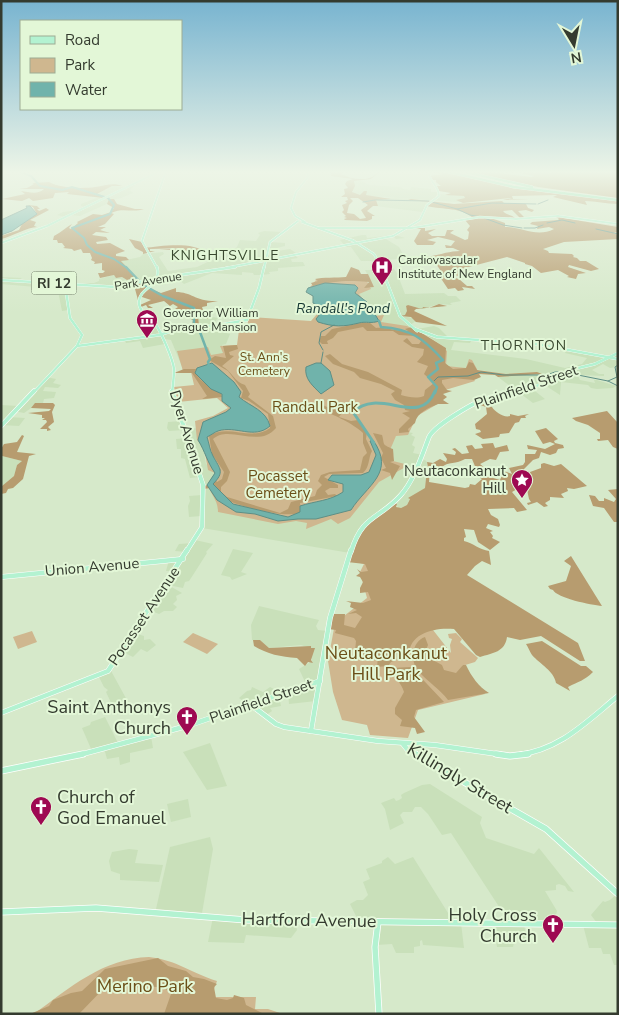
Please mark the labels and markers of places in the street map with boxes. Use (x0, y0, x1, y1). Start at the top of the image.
place label: Cardiovascular Institute of New England (398, 252, 532, 282)
hospital icon: Cardiovascular Institute of New England (370, 255, 394, 286)
place label: Governor William Sprague Mansion (163, 305, 258, 335)
museum icon: Governor William Sprague Mansion (135, 308, 159, 339)
place label: Neutaconkanut Hill (404, 461, 507, 498)
place icon: Neutaconkanut Hill (510, 468, 534, 499)
place label: Saint Anthonys Church (47, 695, 171, 740)
church icon: Saint Anthonys Church (175, 705, 199, 736)
place label: Church of God Emanuel (57, 785, 167, 830)
church icon: Church of God Emanuel (29, 795, 53, 826)
place label: Holy Cross Church (449, 903, 537, 948)
church icon: Holy Cross Church (541, 913, 565, 944)

